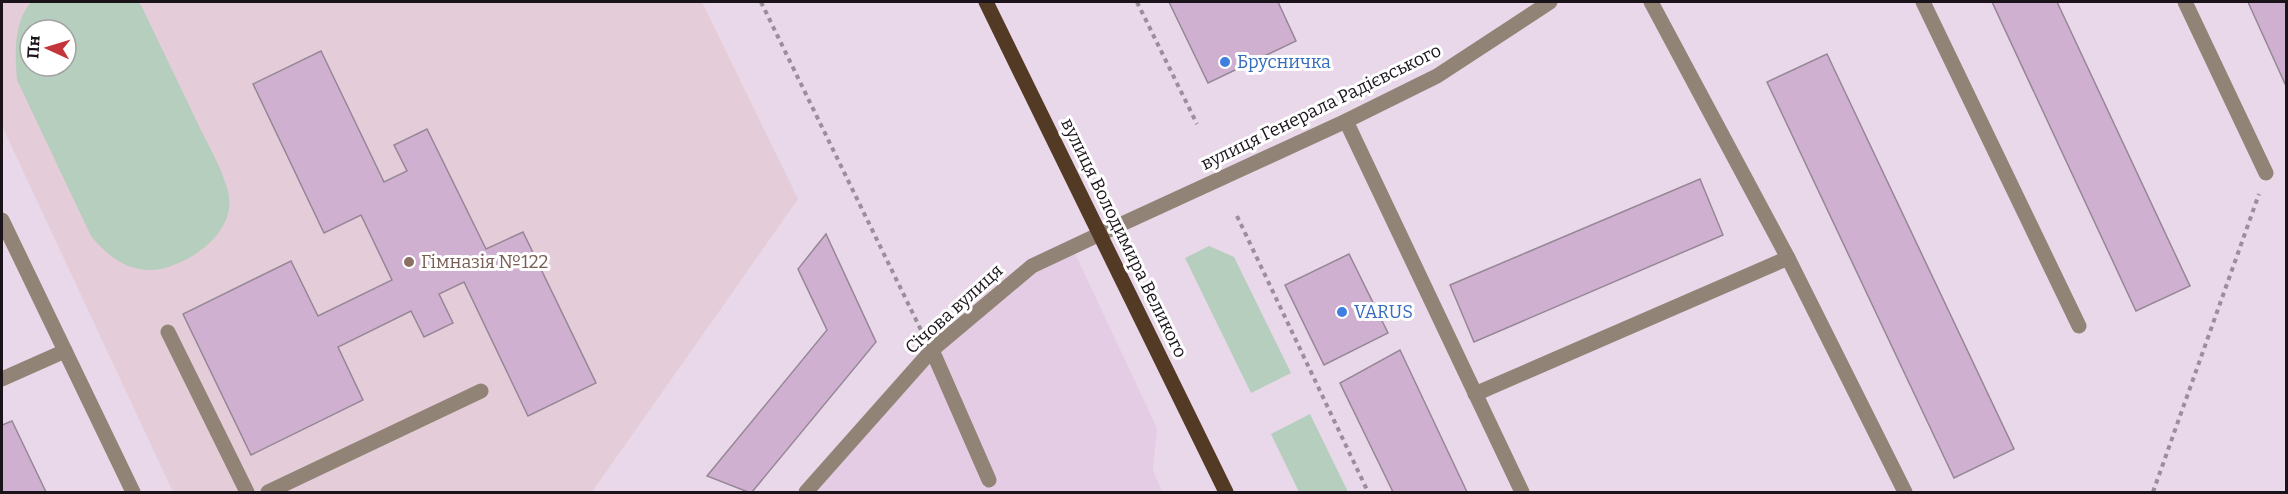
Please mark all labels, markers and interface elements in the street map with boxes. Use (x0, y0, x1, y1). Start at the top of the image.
north arrow (18, 18, 78, 78)
text: Пн (23, 35, 44, 59)
street label: вулиця Генерала Радієвського (1197, 39, 1445, 175)
place label: Брусничка (1237, 51, 1331, 73)
marker: Брусничка (1218, 55, 1232, 69)
street label: вулиця Володимира Великого (1056, 115, 1192, 361)
place label: Гімназія №122 (421, 251, 548, 273)
marker: Гімназія №122 (402, 255, 416, 269)
street label: Січова вулиця (901, 259, 1007, 359)
place label: VARUS (1354, 301, 1413, 323)
marker: VARUS (1335, 305, 1349, 319)

